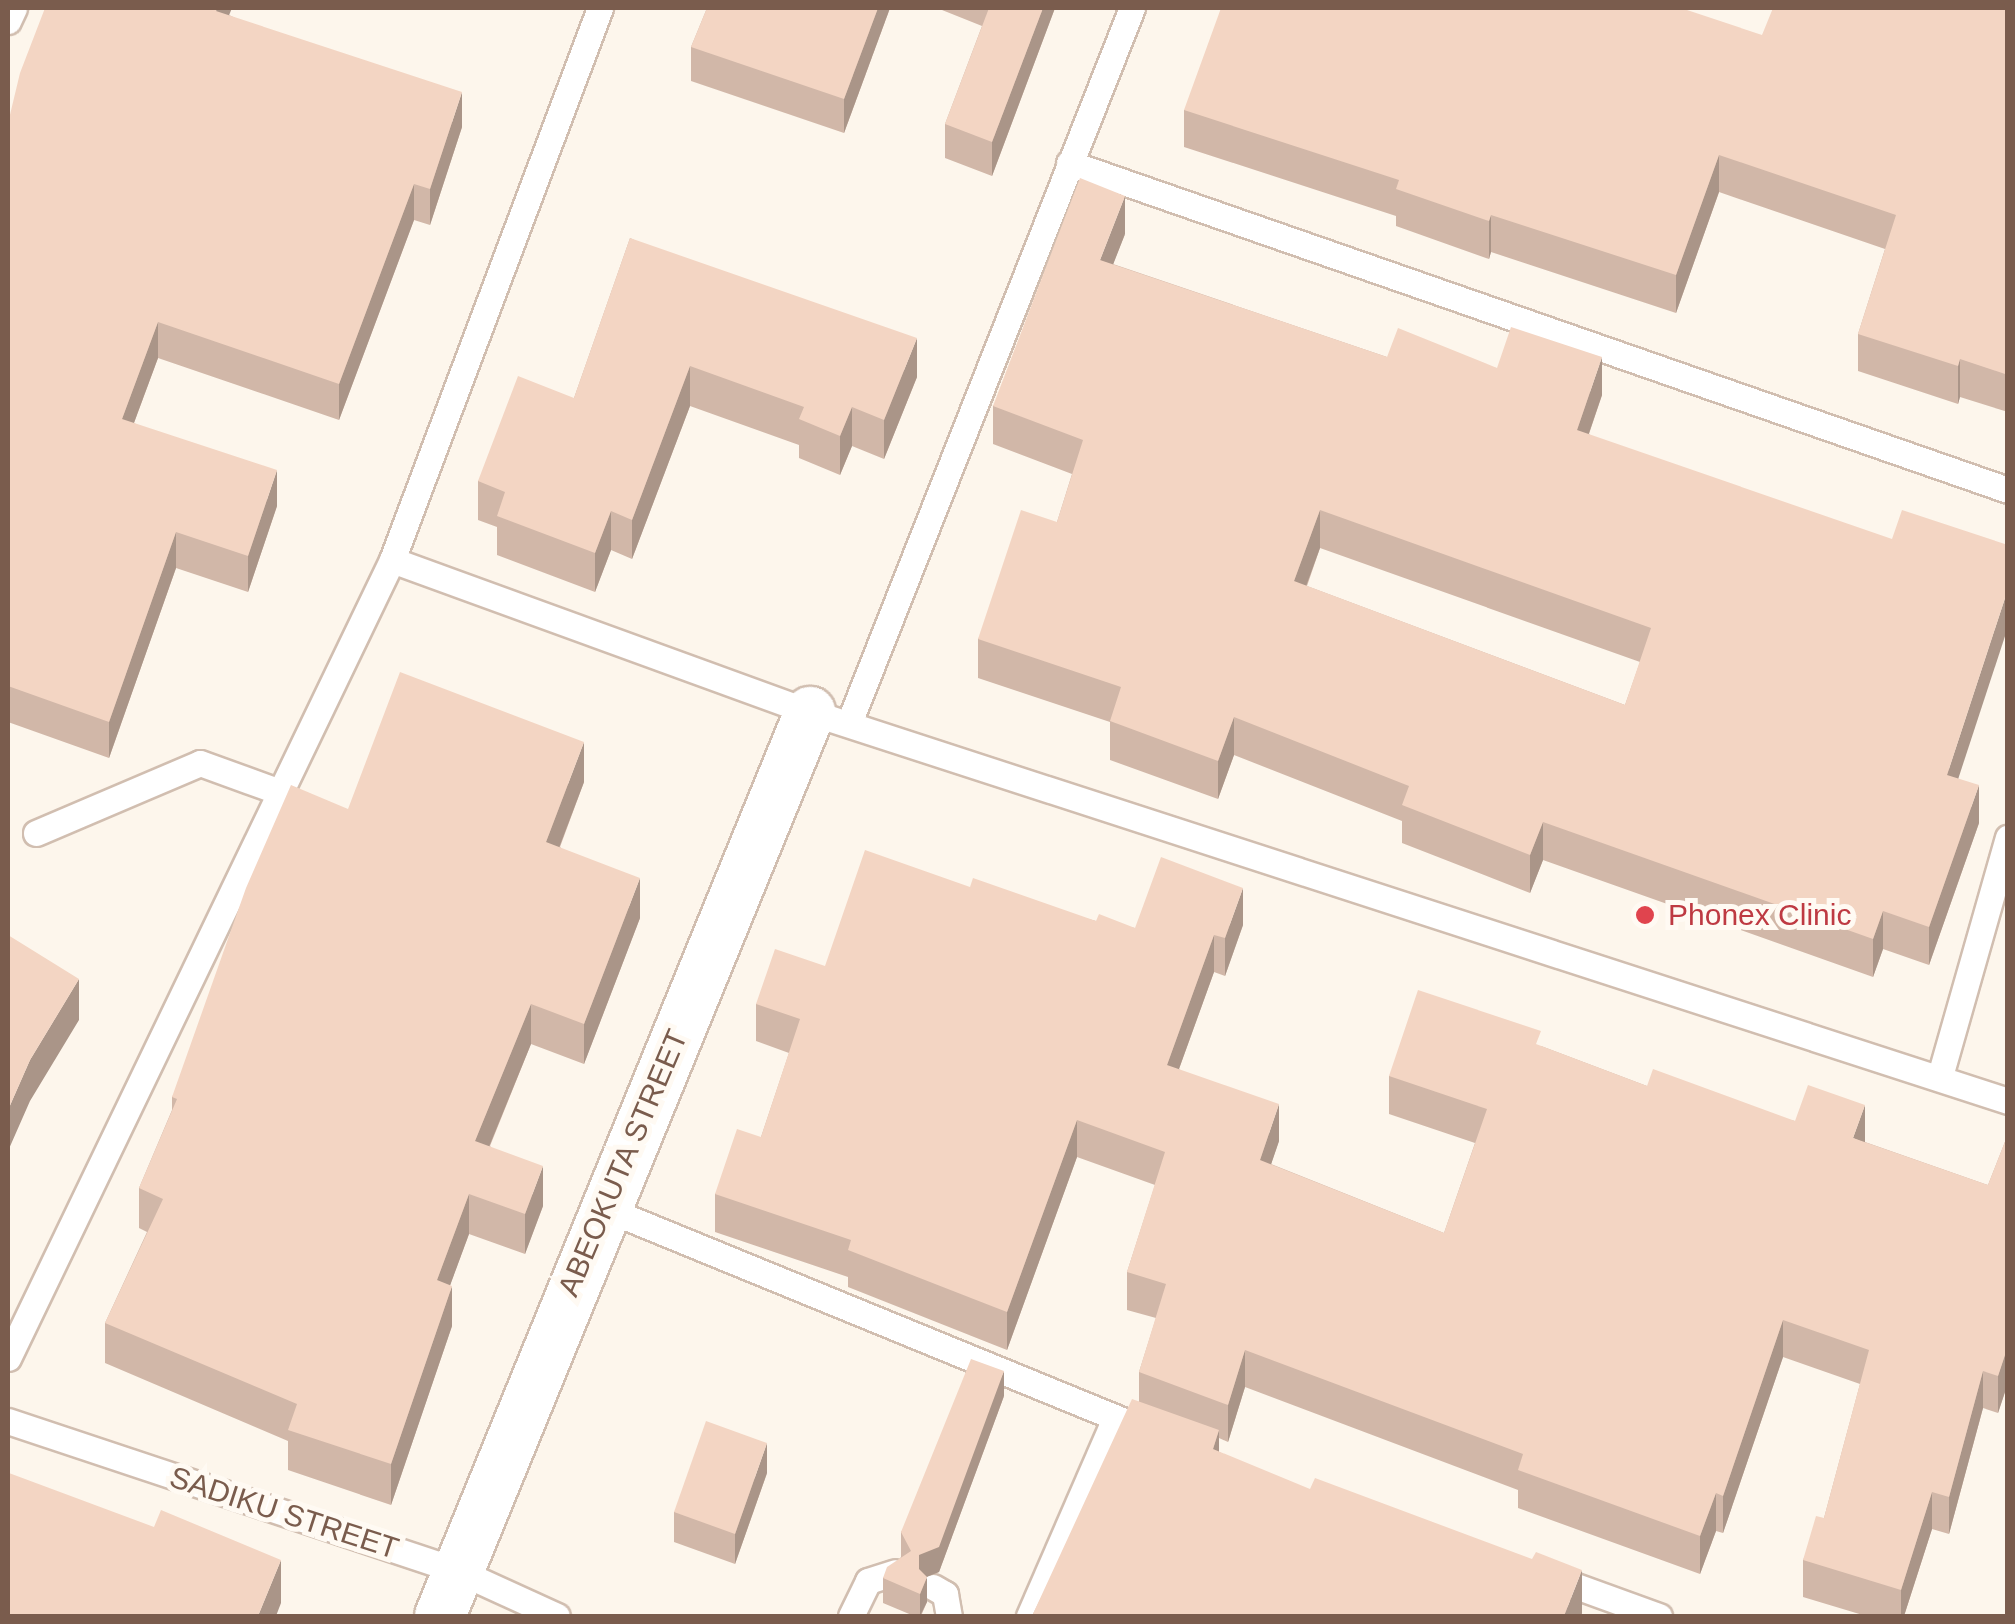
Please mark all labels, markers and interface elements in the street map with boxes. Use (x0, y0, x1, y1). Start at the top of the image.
place label: Phonex Clinic (1668, 897, 1851, 933)
marker: Phonex Clinic (1632, 902, 1658, 928)
street label: ABEOKUTA STREET (550, 1023, 696, 1303)
street label: SADIKU STREET (165, 1459, 403, 1567)

